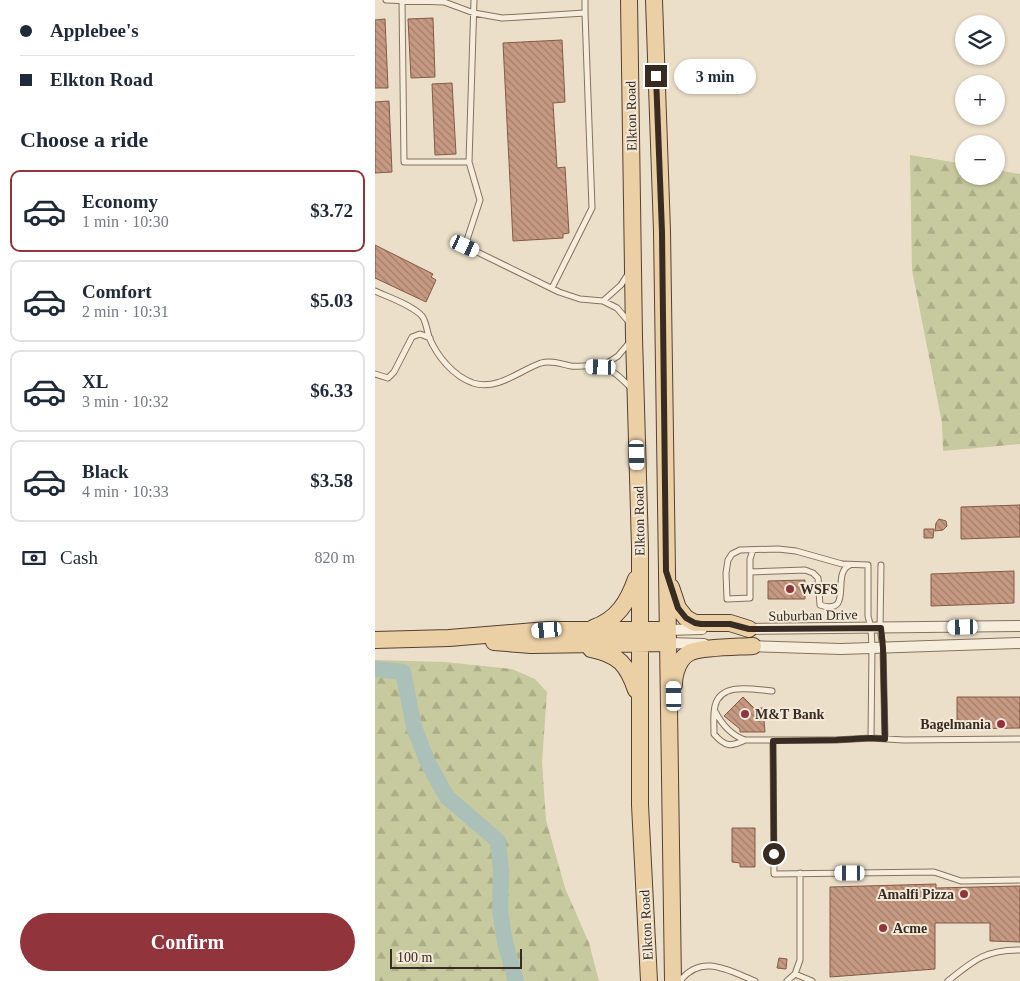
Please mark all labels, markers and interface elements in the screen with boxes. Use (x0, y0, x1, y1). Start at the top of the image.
map controls (955, 15, 1005, 185)
button: layers (955, 15, 1005, 65)
text: Applebee's (50, 20, 139, 41)
callout: 3 min (673, 58, 756, 94)
route end (645, 65, 667, 87)
text: 3 min (696, 68, 734, 85)
text: Elkton Road (50, 69, 153, 90)
button: + (955, 75, 1005, 125)
street label: Elkton Road (623, 81, 640, 151)
text: Choose a ride (20, 127, 148, 152)
button: − (955, 135, 1005, 185)
icon: car (22, 189, 67, 234)
text: Economy (82, 191, 158, 212)
text: $3.72 (310, 200, 353, 221)
text: 1 min · 10:30 (82, 213, 169, 230)
car (448, 233, 481, 259)
icon: car (22, 279, 67, 324)
text: Comfort (82, 281, 152, 302)
text: $5.03 (310, 290, 353, 311)
text: 2 min · 10:31 (82, 303, 169, 320)
car (585, 359, 616, 375)
icon: car (22, 369, 67, 414)
text: XL (82, 371, 108, 392)
text: $6.33 (310, 380, 353, 401)
text: 3 min · 10:32 (82, 393, 169, 410)
car (628, 440, 645, 470)
icon: car (22, 459, 67, 504)
text: Black (82, 461, 128, 482)
text: $3.58 (310, 470, 353, 491)
text: 4 min · 10:33 (82, 483, 169, 500)
street label: Elkton Road (631, 486, 648, 556)
icon: cash (20, 544, 48, 572)
text: Cash (60, 547, 98, 568)
text: 820 m (315, 549, 355, 566)
place label: WSFS (800, 582, 838, 597)
marker: WSFS (784, 583, 796, 595)
street label: Suburban Drive (768, 607, 858, 624)
car (947, 619, 978, 635)
car (531, 621, 562, 639)
car (666, 681, 681, 711)
place label: M&T Bank (755, 707, 825, 722)
marker: M&T Bank (739, 708, 751, 720)
place label: Bagelmania (920, 717, 991, 732)
marker: Bagelmania (995, 718, 1007, 730)
route start (763, 843, 785, 865)
car (835, 866, 865, 881)
place label: Amalfi Pizza (877, 887, 954, 902)
marker: Amalfi Pizza (958, 888, 970, 900)
street label: Elkton Road (637, 889, 656, 961)
button: Confirm (20, 913, 355, 971)
place label: Acme (893, 921, 927, 936)
marker: Acme (877, 922, 889, 934)
scale bar (390, 946, 523, 969)
text: 100 m (397, 950, 432, 965)

